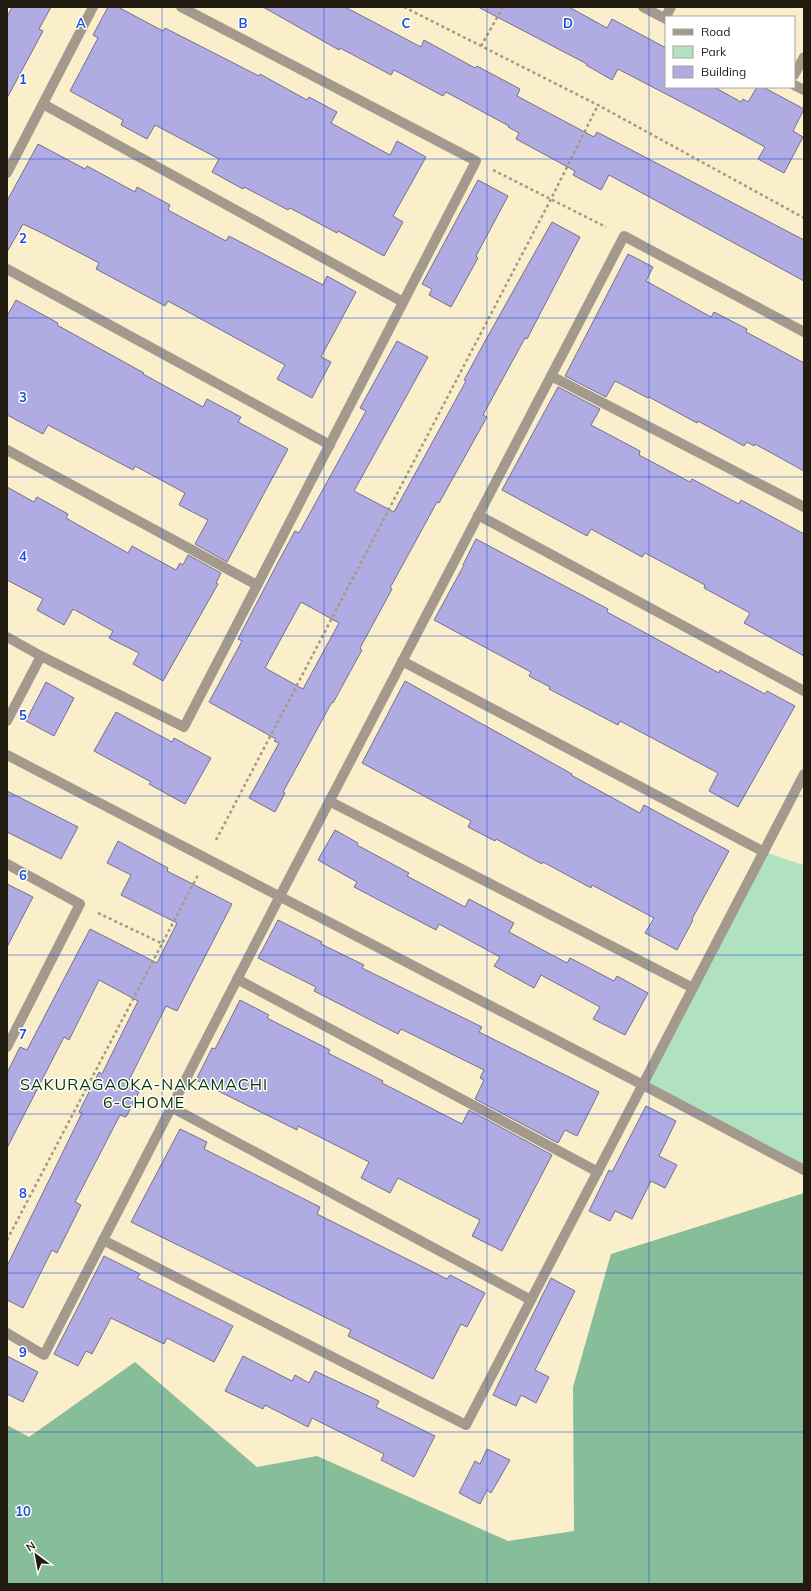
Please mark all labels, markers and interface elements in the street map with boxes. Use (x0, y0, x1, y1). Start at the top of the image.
text: A (76, 15, 86, 31)
text: B (239, 15, 248, 31)
text: C (402, 15, 411, 31)
text: D (563, 15, 573, 31)
legend (665, 16, 795, 88)
text: Road (701, 24, 730, 39)
text: Park (701, 44, 727, 59)
text: Building (701, 64, 746, 79)
text: 1 (19, 71, 27, 87)
text: 2 (19, 230, 27, 246)
text: 3 (19, 389, 27, 405)
text: 4 (19, 548, 27, 564)
text: 5 (19, 707, 27, 723)
text: 6 (19, 867, 27, 883)
text: 7 (19, 1026, 27, 1042)
district label: SAKURAGAOKA-NAKAMACHI 6-CHOME (20, 1074, 268, 1112)
text: 8 (19, 1185, 27, 1201)
text: 9 (19, 1344, 27, 1360)
text: 10 (15, 1503, 31, 1519)
north arrow (16, 1535, 56, 1575)
text: N (23, 1538, 38, 1555)

